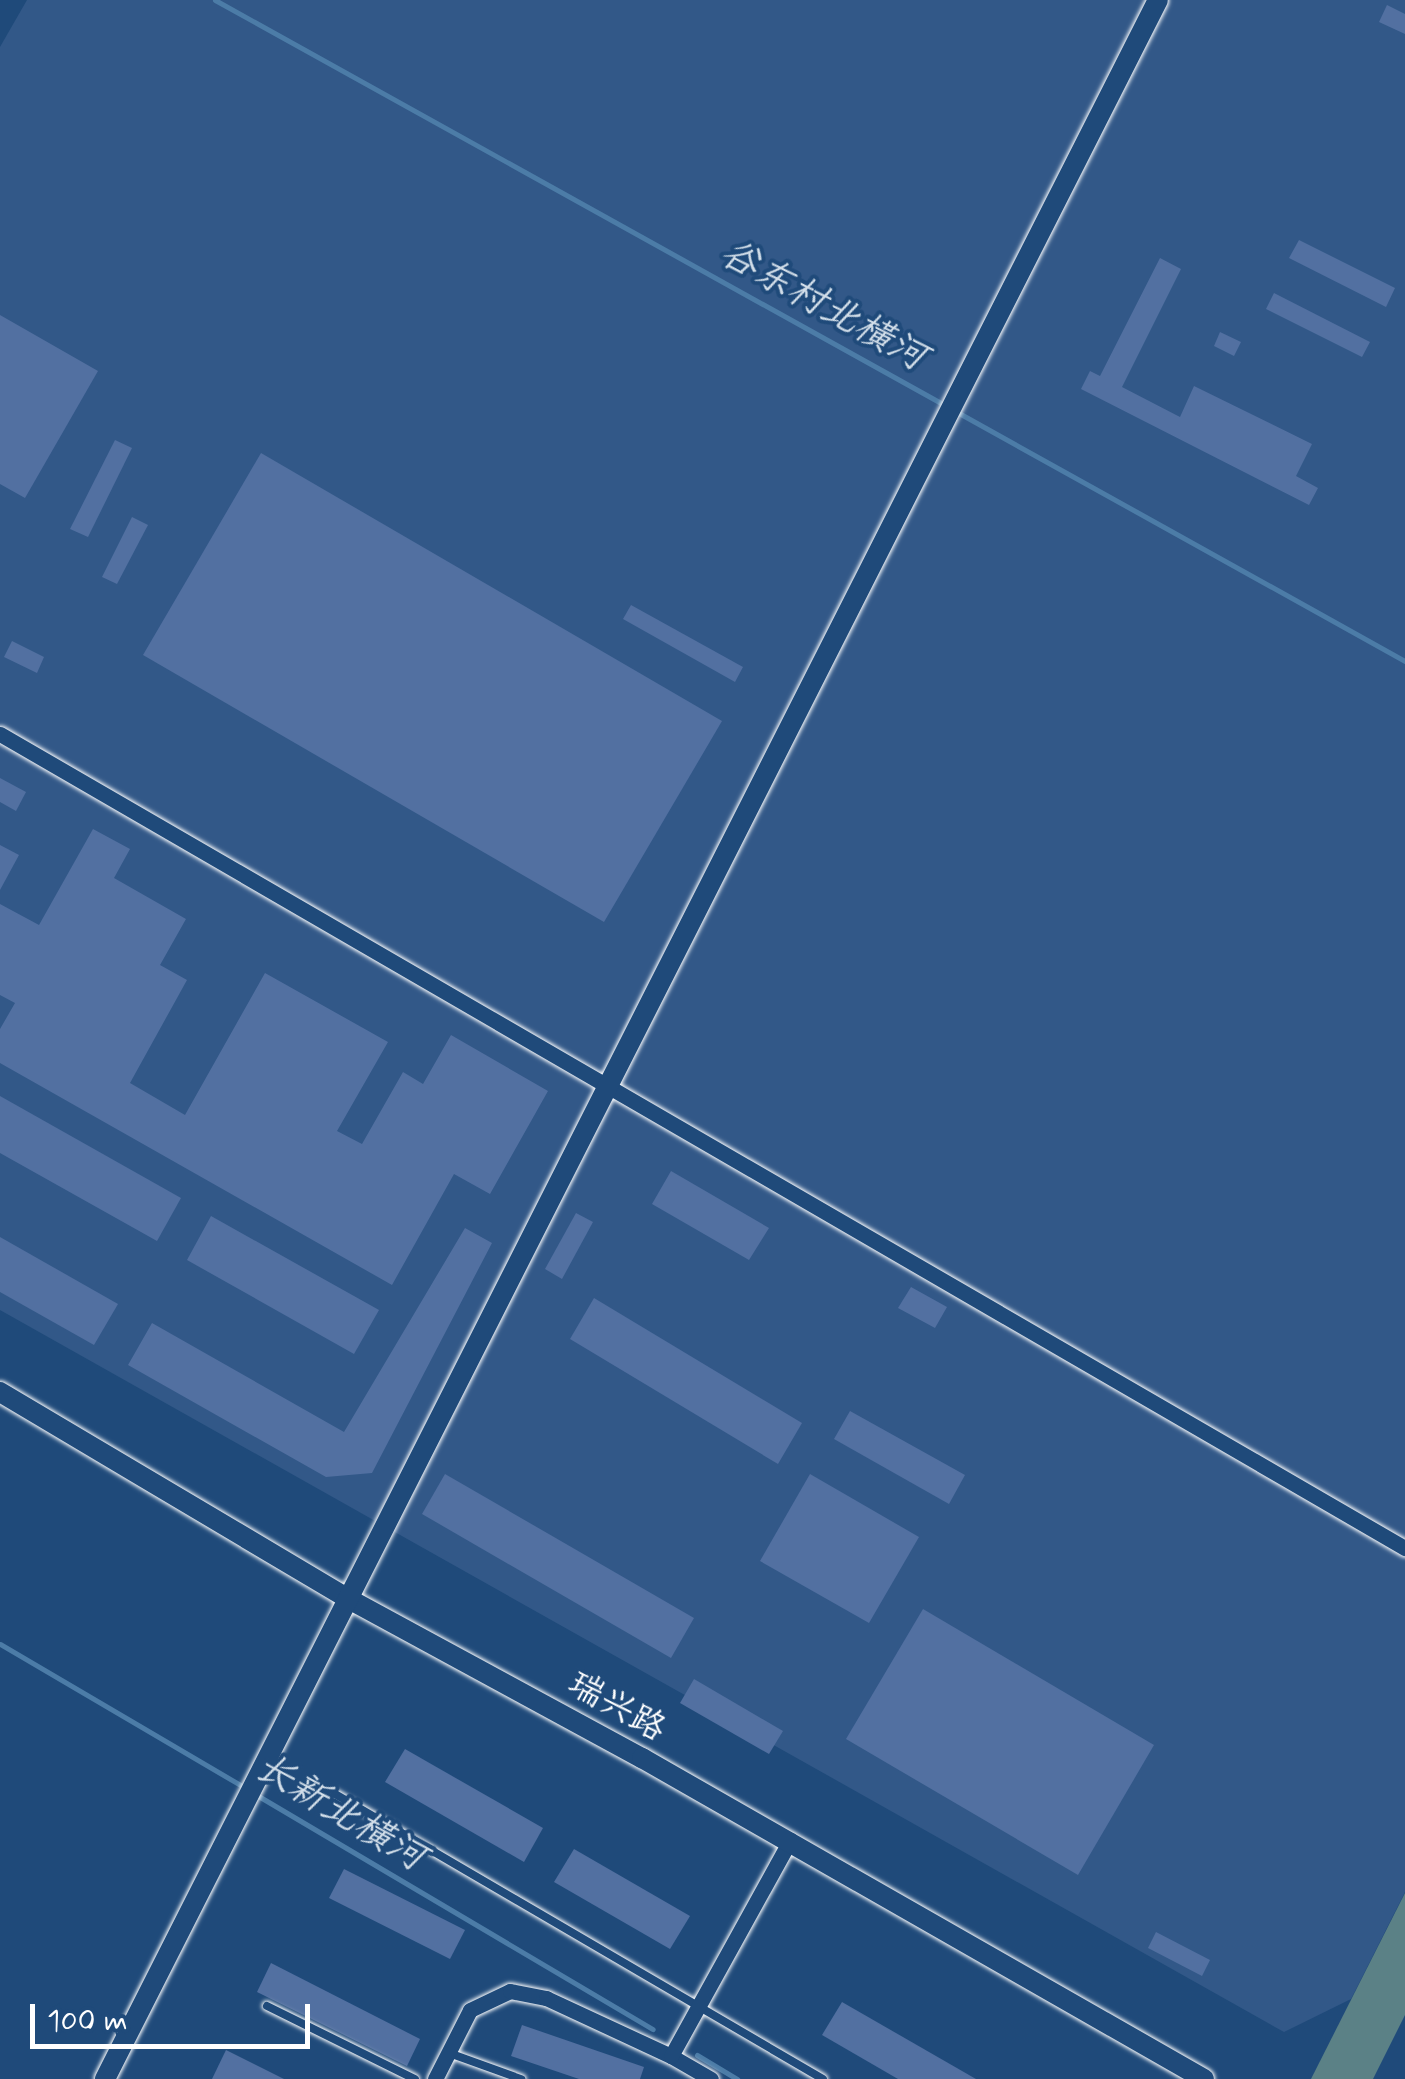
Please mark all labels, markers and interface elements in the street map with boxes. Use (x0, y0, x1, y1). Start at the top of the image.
water label: 谷东村北横河 (712, 231, 934, 381)
street label: 瑞兴路 (561, 1663, 673, 1751)
water label: 长新北横河 (247, 1745, 433, 1881)
scale bar (35, 1984, 315, 2046)
text: 100 m (47, 2002, 128, 2041)

